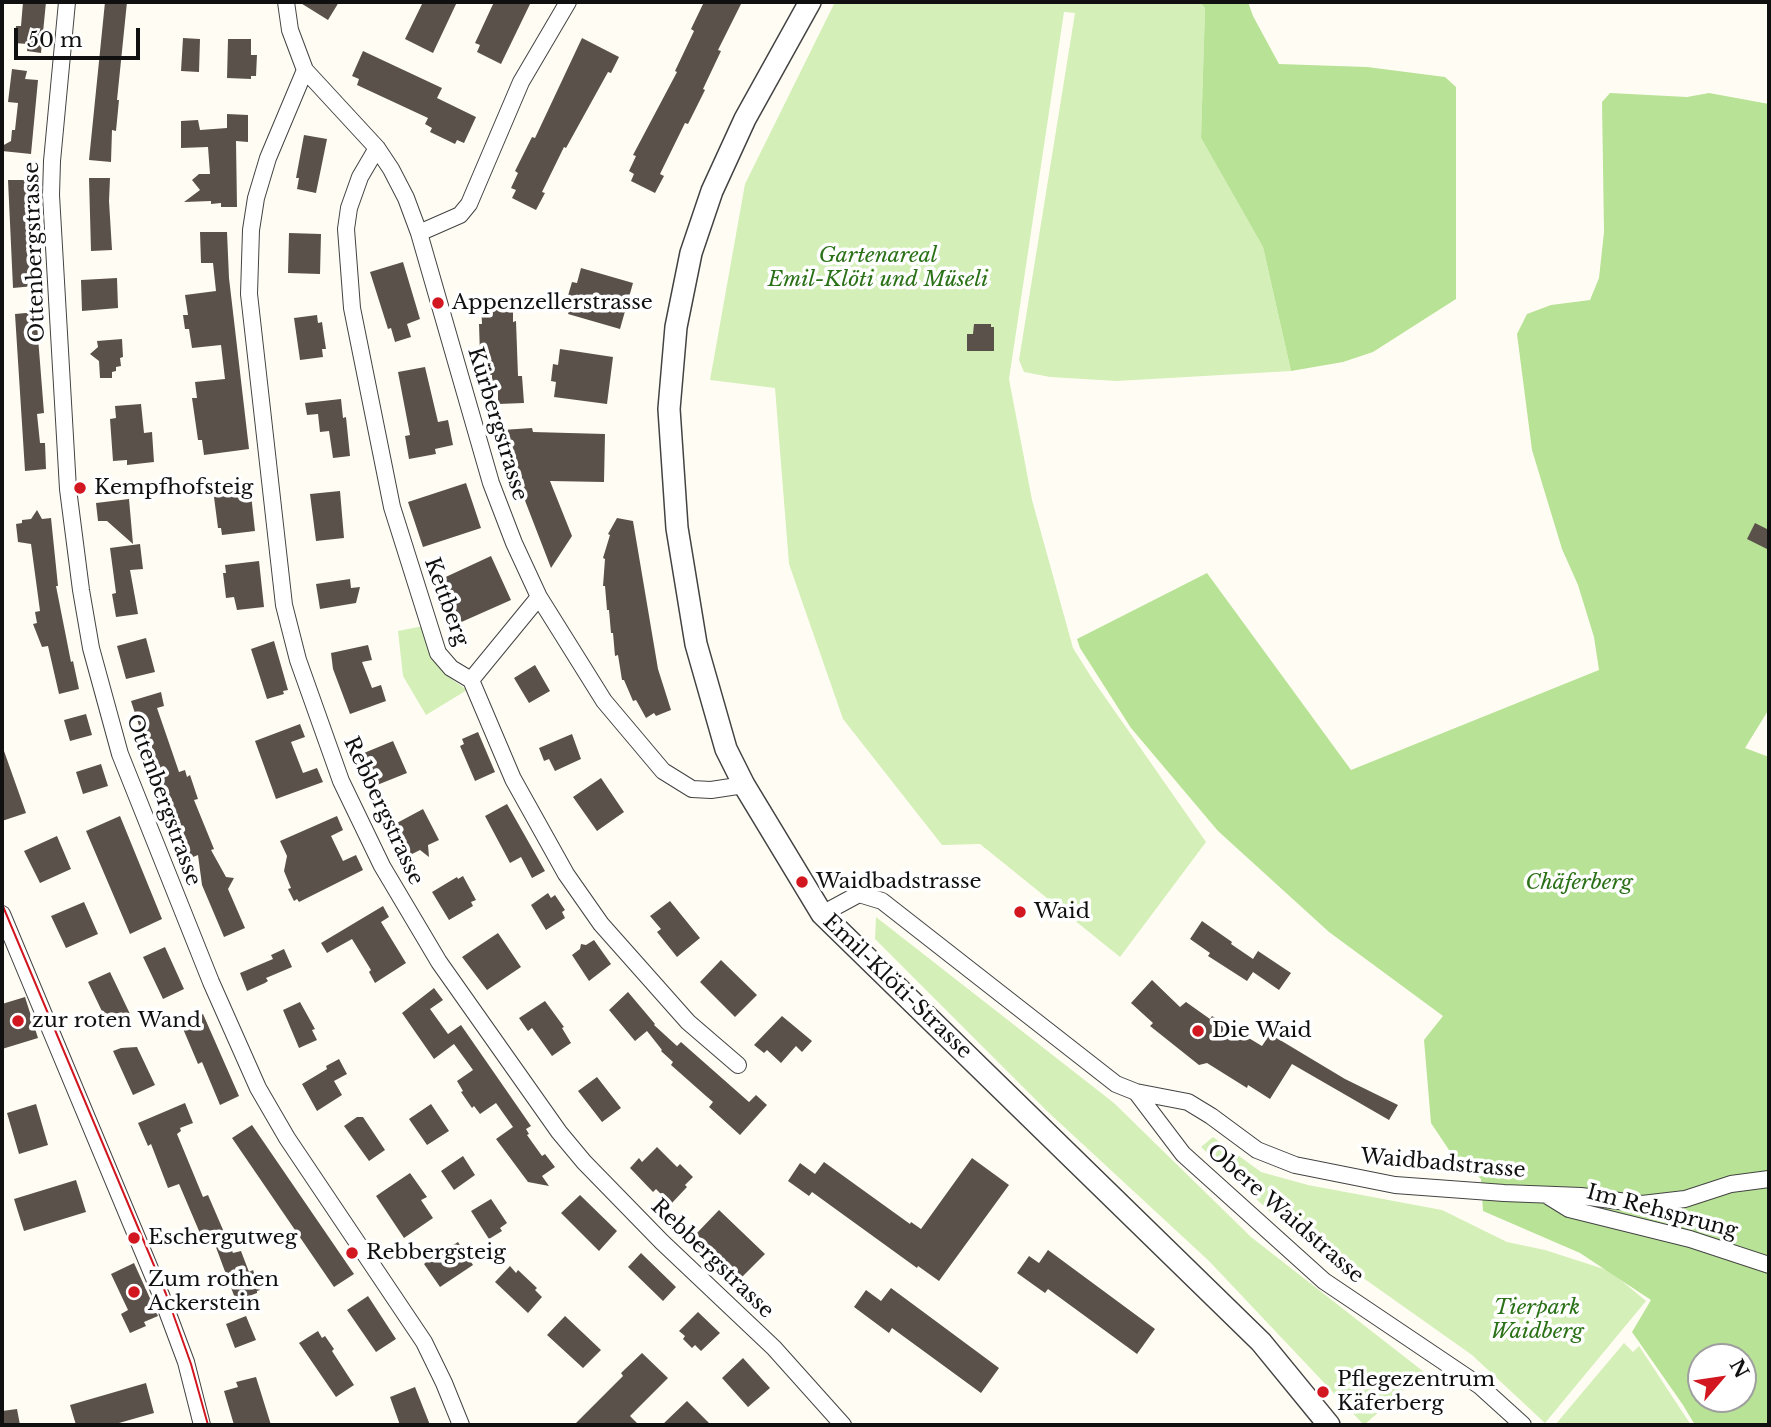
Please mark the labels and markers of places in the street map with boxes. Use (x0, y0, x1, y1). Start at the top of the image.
place label: Appenzellerstrasse (452, 290, 653, 316)
marker: Appenzellerstrasse (430, 295, 446, 311)
place label: Kempfhofsteig (94, 475, 253, 501)
marker: Kempfhofsteig (72, 480, 88, 496)
place label: Waidbadstrasse (816, 869, 982, 895)
marker: Waidbadstrasse (794, 874, 810, 890)
place label: Waid (1034, 899, 1090, 925)
marker: Waid (1012, 904, 1028, 920)
place label: zur roten Wand (32, 1008, 201, 1034)
marker: zur roten Wand (10, 1013, 26, 1029)
place label: Die Waid (1212, 1018, 1312, 1044)
marker: Die Waid (1190, 1023, 1206, 1039)
place label: Eschergutweg (148, 1225, 297, 1251)
marker: Eschergutweg (126, 1230, 142, 1246)
place label: Rebbergsteig (366, 1240, 506, 1266)
marker: Rebbergsteig (344, 1245, 360, 1261)
place label: Zum rothen Ackerstein (148, 1267, 279, 1317)
marker: Zum rothen Ackerstein (126, 1284, 142, 1300)
place label: Pflegezentrum Käferberg (1337, 1367, 1495, 1417)
marker: Pflegezentrum Käferberg (1315, 1384, 1331, 1400)

